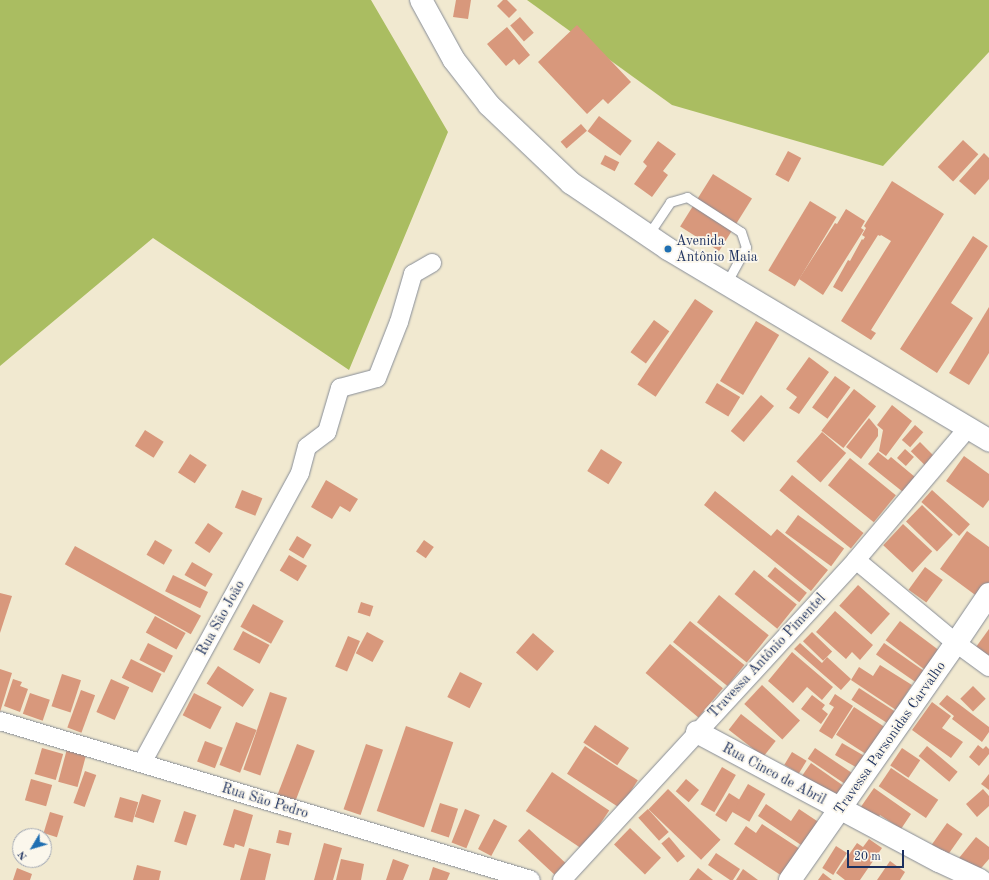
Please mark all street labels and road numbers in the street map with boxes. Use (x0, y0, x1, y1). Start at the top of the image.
street label: Rua São João (193, 578, 249, 658)
street label: Travessa Antônio Pimentel (705, 590, 829, 722)
street label: Travessa Parsonidas Carvalho (831, 658, 949, 818)
street label: Rua Cinco de Abril (719, 740, 829, 808)
street label: Rua São Pedro (220, 780, 310, 822)

